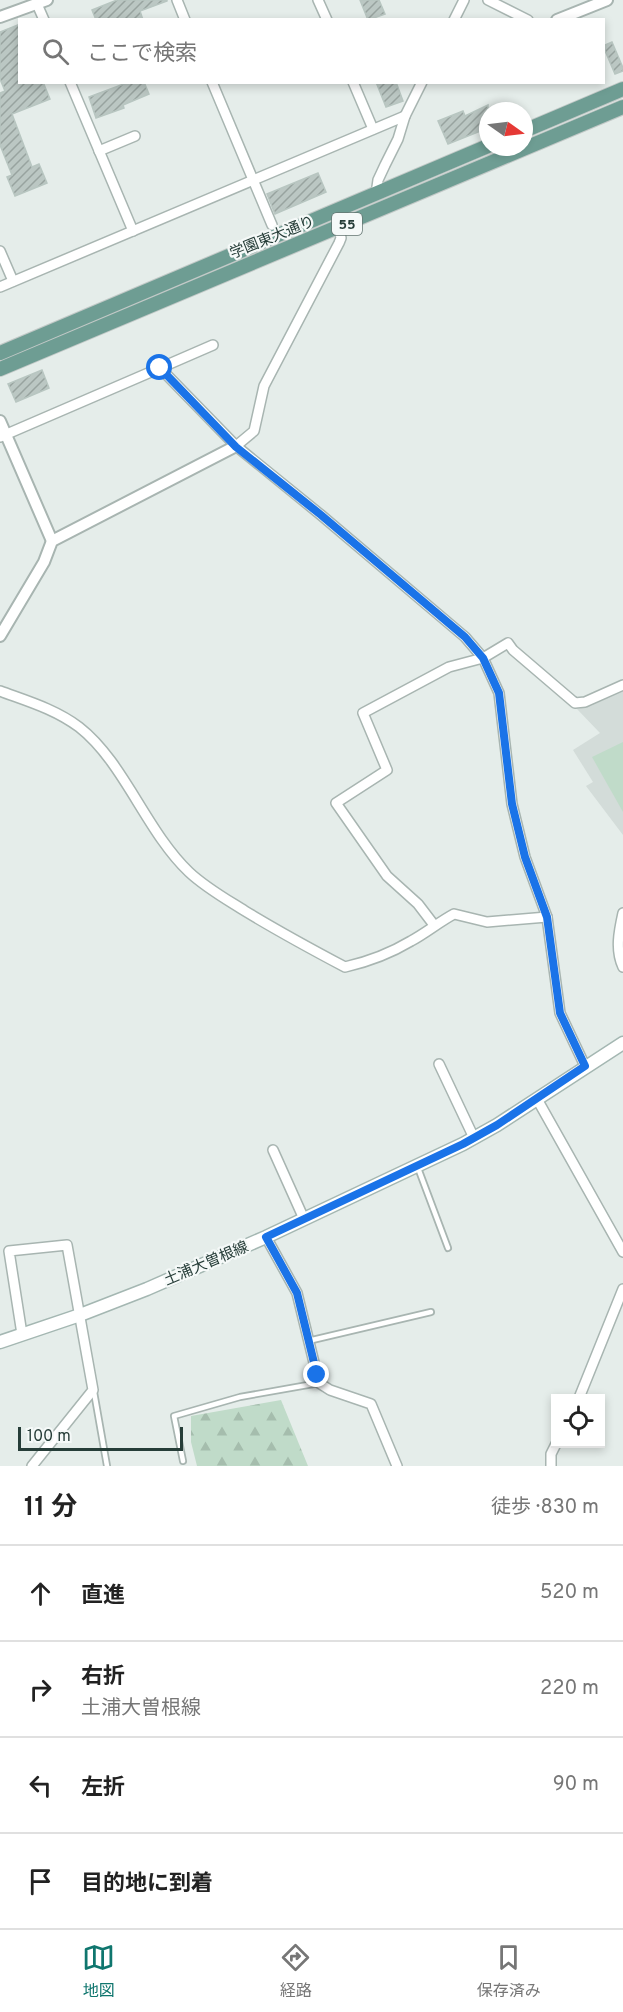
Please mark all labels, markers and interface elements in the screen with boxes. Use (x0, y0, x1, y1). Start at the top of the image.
search box (18, 18, 605, 84)
icon: search (39, 35, 72, 68)
text: ここで検索 (87, 41, 197, 68)
north arrow (479, 102, 533, 156)
street label: 学園東大通り (227, 213, 318, 264)
road number: 55 (332, 213, 362, 235)
route start (146, 354, 172, 380)
street label: 土浦大曽根線 (161, 1237, 252, 1291)
route end (303, 1361, 329, 1387)
map controls (551, 1394, 605, 1448)
button: locate (551, 1394, 605, 1448)
scale bar (18, 1424, 183, 1452)
text: 100 m (27, 1427, 71, 1447)
text: 11 分 (24, 1492, 77, 1525)
text: 徒歩 · 830 m (491, 1495, 599, 1521)
icon: ahead (24, 1577, 57, 1610)
text: 520 m (540, 1580, 599, 1606)
text: 直進 (81, 1583, 125, 1610)
text: 右折 (81, 1664, 125, 1691)
icon: right (24, 1673, 57, 1706)
text: 220 m (540, 1676, 599, 1702)
text: 土浦大曽根線 (81, 1696, 201, 1722)
icon: left (24, 1769, 57, 1802)
text: 90 m (553, 1772, 599, 1798)
text: 左折 (81, 1775, 125, 1802)
icon: arrive (24, 1865, 57, 1898)
text: 目的地に到着 (81, 1871, 213, 1898)
tab: 地図 (82, 1941, 115, 2002)
tab: 経路 (279, 1941, 312, 2002)
tab: 保存済み (477, 1941, 541, 2002)

